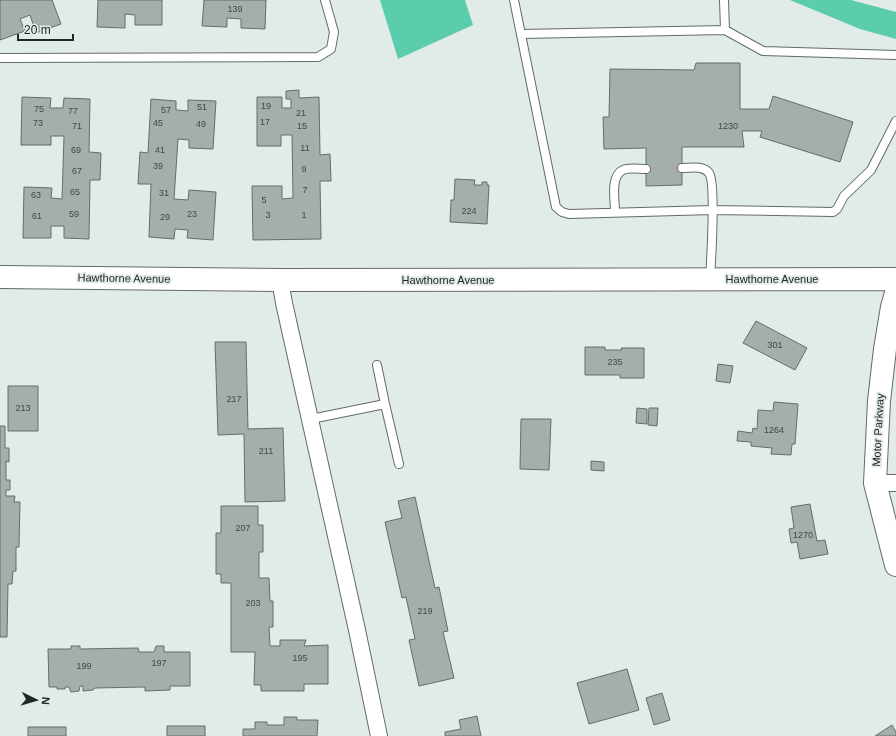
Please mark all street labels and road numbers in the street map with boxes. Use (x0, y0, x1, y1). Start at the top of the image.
street label: Hawthorne Avenue (78, 271, 170, 285)
street label: Hawthorne Avenue (726, 273, 818, 285)
street label: Hawthorne Avenue (402, 274, 494, 286)
street label: Motor Parkway (870, 393, 886, 467)

